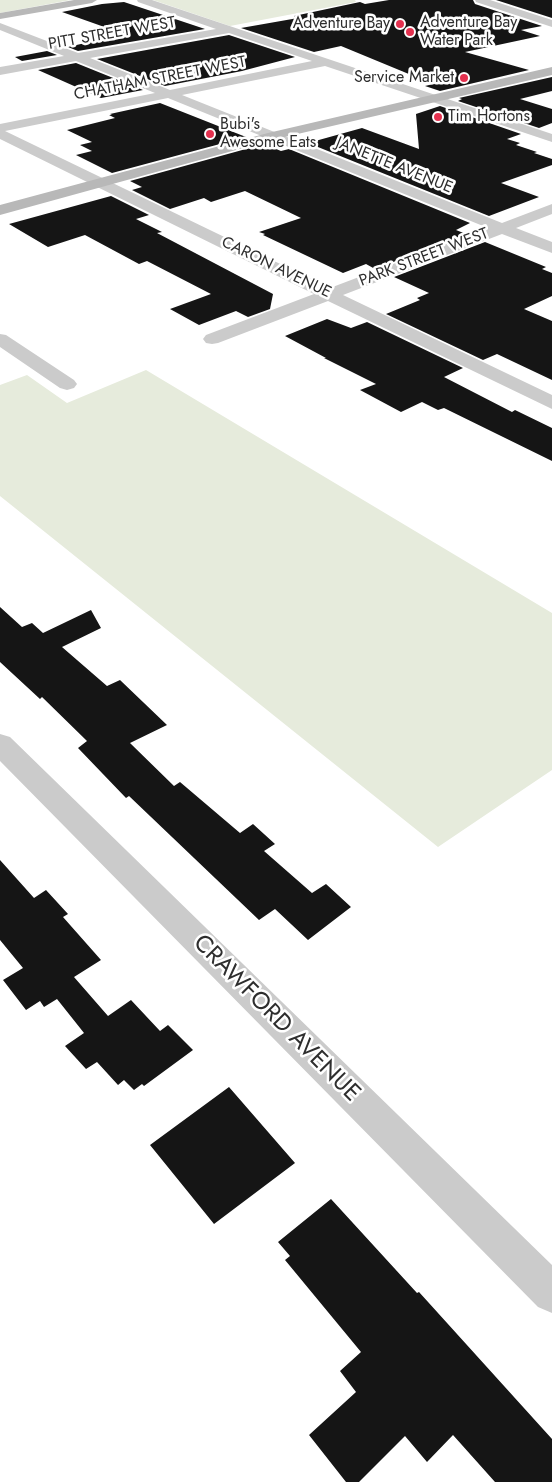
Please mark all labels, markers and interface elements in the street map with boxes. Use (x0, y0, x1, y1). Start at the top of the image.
street label: PITT STREET WEST (47, 13, 177, 55)
place label: Adventure Bay Water Park (420, 13, 517, 51)
place label: Adventure Bay (293, 14, 390, 34)
marker: Adventure Bay (394, 18, 406, 30)
marker: Adventure Bay Water Park (404, 26, 416, 38)
street label: CHATHAM STREET WEST (72, 53, 248, 105)
place label: Service Market (354, 68, 454, 88)
marker: Service Market (458, 72, 470, 84)
place label: Tim Hortons (448, 107, 530, 127)
marker: Tim Hortons (432, 111, 444, 123)
place label: Bubi's Awesome Eats (220, 115, 316, 153)
marker: Bubi's Awesome Eats (204, 128, 216, 140)
street label: JANETTE AVENUE (333, 134, 455, 198)
street label: PARK STREET WEST (357, 225, 491, 291)
street label: CARON AVENUE (218, 233, 334, 303)
street label: CRAWFORD AVENUE (187, 930, 365, 1108)

